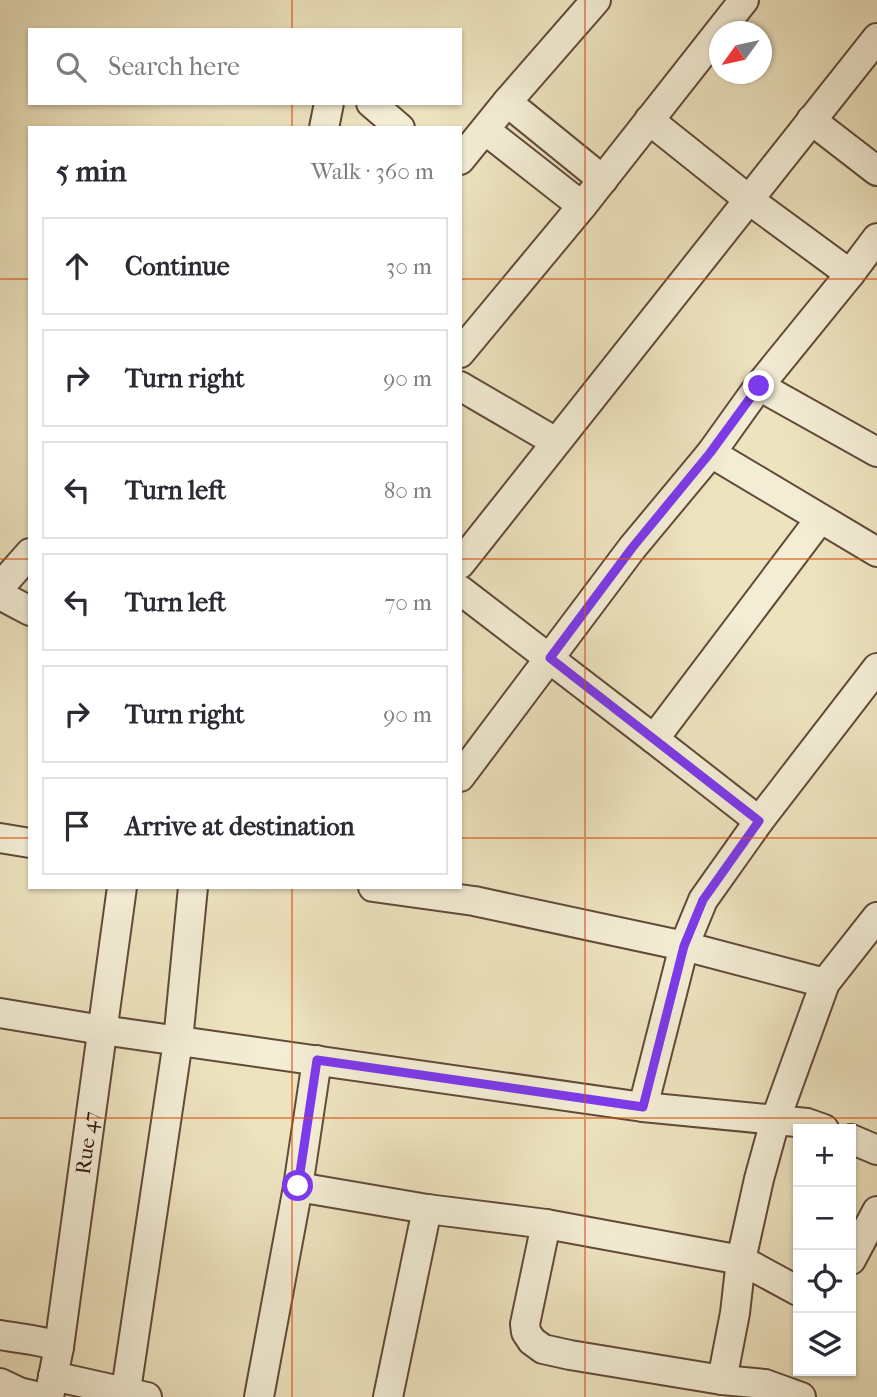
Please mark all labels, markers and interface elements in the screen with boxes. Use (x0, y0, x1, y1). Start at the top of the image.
north arrow (709, 21, 772, 84)
search box (28, 28, 462, 105)
icon: search (52, 48, 90, 86)
text: Search here (108, 51, 240, 82)
text: 5 min (56, 154, 127, 189)
text: Walk · 360 m (311, 158, 434, 185)
icon: ahead (58, 247, 96, 285)
text: Continue (125, 251, 230, 282)
text: 30 m (386, 253, 432, 280)
icon: right (58, 359, 96, 397)
text: Turn right (125, 363, 245, 394)
text: 90 m (383, 365, 432, 392)
route end (743, 370, 774, 401)
icon: left (58, 471, 96, 509)
text: Turn left (125, 475, 226, 506)
text: 80 m (384, 477, 432, 504)
icon: left (58, 583, 96, 621)
text: Turn left (125, 587, 226, 618)
text: 70 m (384, 589, 432, 616)
icon: right (58, 695, 96, 733)
text: Turn right (125, 699, 245, 730)
text: 90 m (383, 701, 432, 728)
icon: arrive (58, 807, 96, 845)
text: Arrive at destination (125, 811, 355, 842)
street label: Rue 47 (71, 1110, 103, 1176)
map controls (793, 1124, 856, 1376)
button: + (793, 1124, 856, 1187)
route start (282, 1170, 313, 1201)
button: − (793, 1187, 856, 1250)
button: locate (793, 1250, 856, 1313)
button: layers (793, 1313, 856, 1376)

